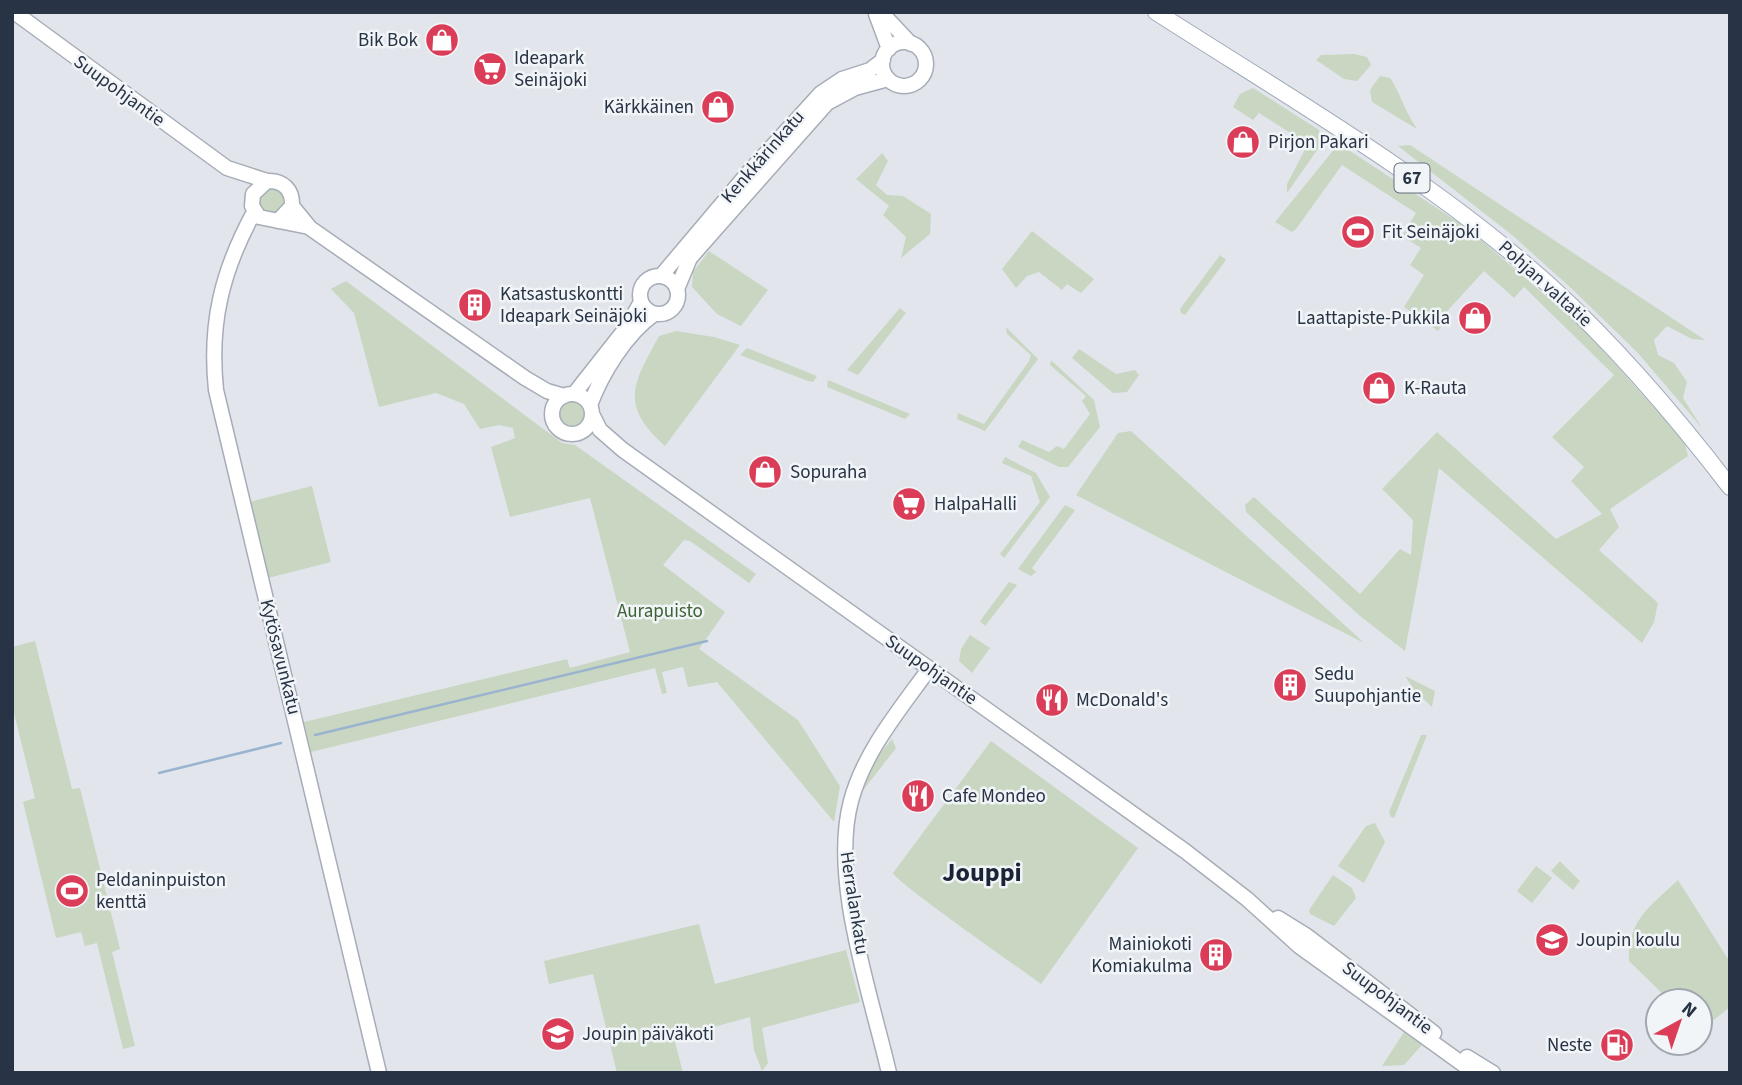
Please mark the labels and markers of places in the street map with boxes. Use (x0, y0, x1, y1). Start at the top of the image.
shop icon: Bik Bok (423, 21, 461, 59)
place label: Bik Bok (358, 27, 419, 54)
place label: Ideapark Seinäjoki (514, 45, 587, 94)
supermarket icon: Ideapark Seinäjoki (471, 50, 509, 88)
shop icon: Kärkkäinen (699, 88, 737, 126)
place label: Kärkkäinen (604, 94, 694, 121)
shop icon: Pirjon Pakari (1224, 123, 1262, 161)
place label: Pirjon Pakari (1268, 129, 1369, 156)
sports icon: Fit Seinäjoki (1339, 213, 1377, 251)
place label: Fit Seinäjoki (1382, 219, 1480, 246)
place label: Katsastuskontti Ideapark Seinäjoki (500, 281, 647, 330)
building icon: Katsastuskontti Ideapark Seinäjoki (456, 286, 494, 324)
shop icon: Laattapiste-Pukkila (1456, 299, 1494, 337)
place label: Laattapiste-Pukkila (1297, 305, 1450, 332)
shop icon: K-Rauta (1360, 369, 1398, 407)
place label: K-Rauta (1404, 375, 1467, 402)
shop icon: Sopuraha (746, 453, 784, 491)
place label: Sopuraha (790, 459, 867, 486)
supermarket icon: HalpaHalli (890, 485, 928, 523)
place label: HalpaHalli (934, 491, 1017, 518)
place label: Sedu Suupohjantie (1314, 661, 1421, 710)
building icon: Sedu Suupohjantie (1271, 666, 1309, 704)
restaurant icon: McDonald's (1033, 681, 1071, 719)
place label: McDonald's (1076, 687, 1168, 714)
restaurant icon: Cafe Mondeo (899, 777, 937, 815)
place label: Cafe Mondeo (942, 783, 1046, 810)
place label: Peldaninpuiston kenttä (96, 867, 226, 916)
sports icon: Peldaninpuiston kenttä (53, 872, 91, 910)
school or university icon: Joupin koulu (1533, 921, 1571, 959)
place label: Joupin koulu (1576, 927, 1680, 954)
place label: Mainiokoti Komiakulma (1091, 931, 1192, 980)
building icon: Mainiokoti Komiakulma (1197, 936, 1235, 974)
school or university icon: Joupin päiväkoti (539, 1015, 577, 1053)
place label: Joupin päiväkoti (582, 1021, 714, 1048)
fuel station icon: Neste (1598, 1026, 1636, 1064)
place label: Neste (1547, 1032, 1592, 1059)

